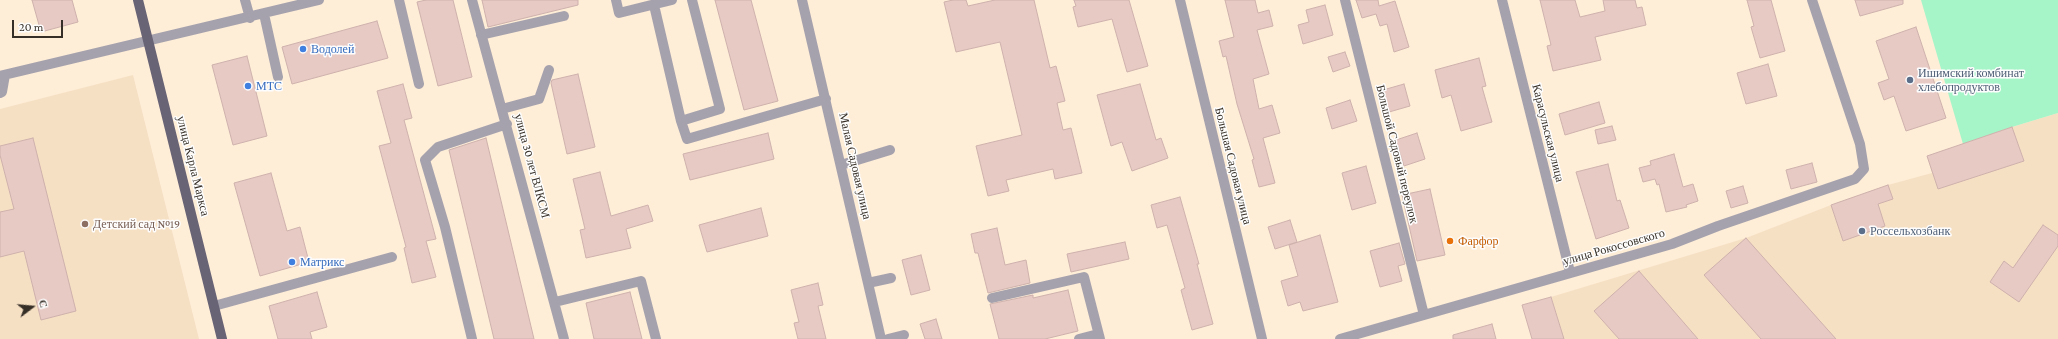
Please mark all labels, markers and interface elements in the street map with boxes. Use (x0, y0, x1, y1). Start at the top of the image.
scale bar (14, 12, 65, 38)
text: 20 m (19, 20, 43, 34)
place label: Водолей (311, 42, 354, 56)
marker: Водолей (298, 44, 308, 54)
place label: Ишимский комбинат хлебопродуктов (1918, 66, 2024, 94)
marker: Ишимский комбинат хлебопродуктов (1905, 75, 1915, 85)
place label: МТС (256, 79, 282, 93)
marker: МТС (243, 81, 253, 91)
street label: Большой Садовый переулок (1373, 83, 1421, 225)
street label: Карасульская улица (1529, 83, 1567, 183)
street label: Большая Садовая улица (1211, 106, 1255, 226)
street label: Малая Садовая улица (836, 111, 874, 221)
street label: улица 30 лет ВЛКСМ (511, 112, 553, 220)
street label: улица Карла Маркса (174, 114, 212, 218)
place label: Детский сад №19 (93, 217, 180, 231)
marker: Детский сад №19 (80, 219, 90, 229)
place label: Россельхозбанк (1870, 224, 1950, 238)
street label: улица Рокоссовского (1561, 226, 1667, 268)
marker: Россельхозбанк (1857, 226, 1867, 236)
place label: Фарфор (1458, 234, 1499, 248)
marker: Фарфор (1445, 236, 1455, 246)
place label: Матрикс (300, 255, 344, 269)
marker: Матрикс (287, 257, 297, 267)
north arrow (12, 287, 52, 327)
text: С (37, 298, 50, 309)

